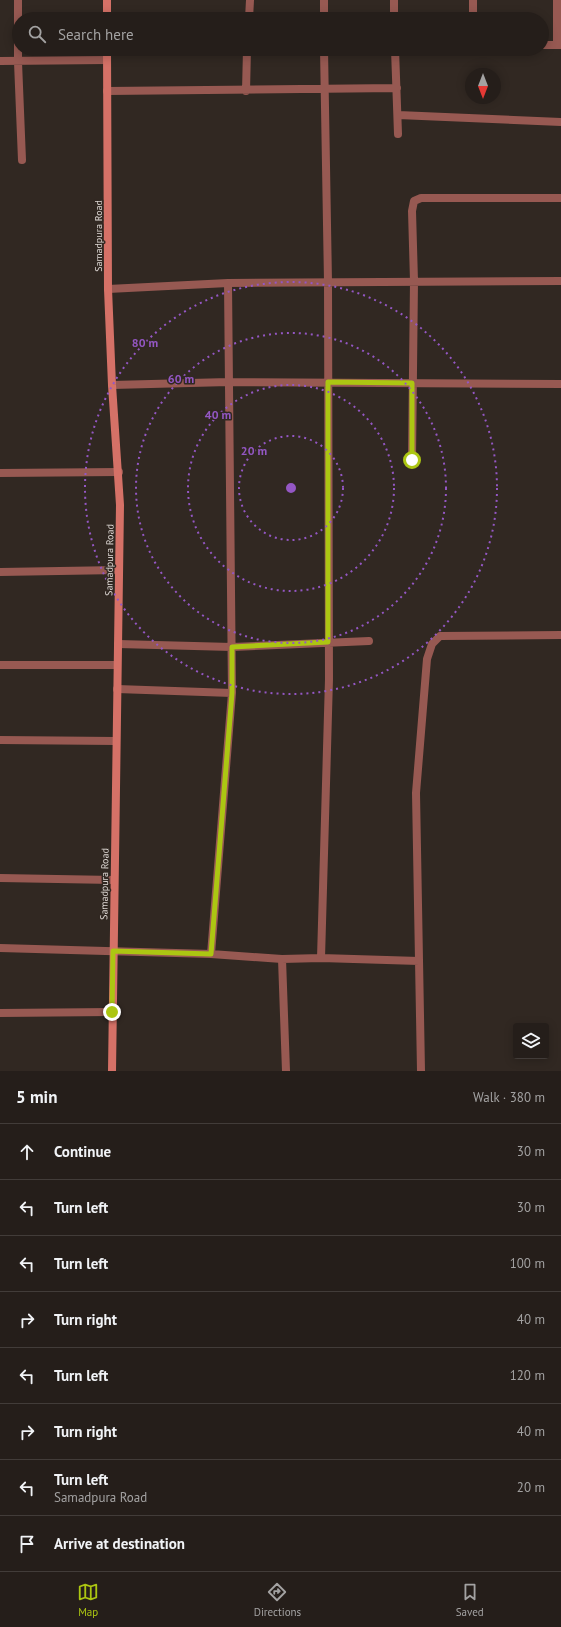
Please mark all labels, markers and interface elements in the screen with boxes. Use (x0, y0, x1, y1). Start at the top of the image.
search box (12, 12, 549, 56)
icon: search (26, 23, 48, 45)
text: Search here (58, 25, 134, 44)
north arrow (465, 68, 501, 104)
street label: Samadpura Road (92, 200, 105, 272)
text: 80 m (132, 335, 158, 350)
text: 60 m (168, 371, 194, 386)
text: 40 m (205, 407, 231, 422)
text: 20 m (241, 443, 267, 458)
route start (403, 451, 421, 469)
centre of rings (284, 481, 298, 495)
street label: Samadpura Road (102, 524, 117, 596)
street label: Samadpura Road (97, 848, 112, 920)
route end (103, 1003, 121, 1021)
map controls (513, 1023, 549, 1059)
button: layers (513, 1023, 549, 1059)
text: 5 min (16, 1086, 57, 1108)
text: Walk · 380 m (473, 1089, 545, 1106)
icon: ahead (16, 1141, 38, 1163)
text: Continue (54, 1142, 111, 1161)
text: 30 m (517, 1143, 545, 1160)
icon: left (16, 1197, 38, 1219)
text: Turn left (54, 1198, 108, 1217)
text: 30 m (517, 1199, 545, 1216)
icon: left (16, 1253, 38, 1275)
text: Turn left (54, 1254, 108, 1273)
text: 100 m (510, 1255, 545, 1272)
icon: right (16, 1309, 38, 1331)
text: Turn right (54, 1310, 117, 1329)
text: 40 m (517, 1311, 545, 1328)
icon: left (16, 1365, 38, 1387)
text: Turn left (54, 1366, 108, 1385)
text: 120 m (510, 1367, 545, 1384)
icon: right (16, 1421, 38, 1443)
text: Turn right (54, 1422, 117, 1441)
text: 40 m (517, 1423, 545, 1440)
text: Turn left (54, 1470, 108, 1489)
icon: left (16, 1477, 38, 1499)
text: 20 m (517, 1479, 545, 1496)
text: Samadpura Road (54, 1489, 147, 1506)
icon: arrive (16, 1533, 38, 1555)
text: Arrive at destination (54, 1534, 185, 1553)
tab: Map (77, 1581, 99, 1619)
tab: Directions (254, 1581, 301, 1619)
tab: Saved (456, 1581, 484, 1619)

